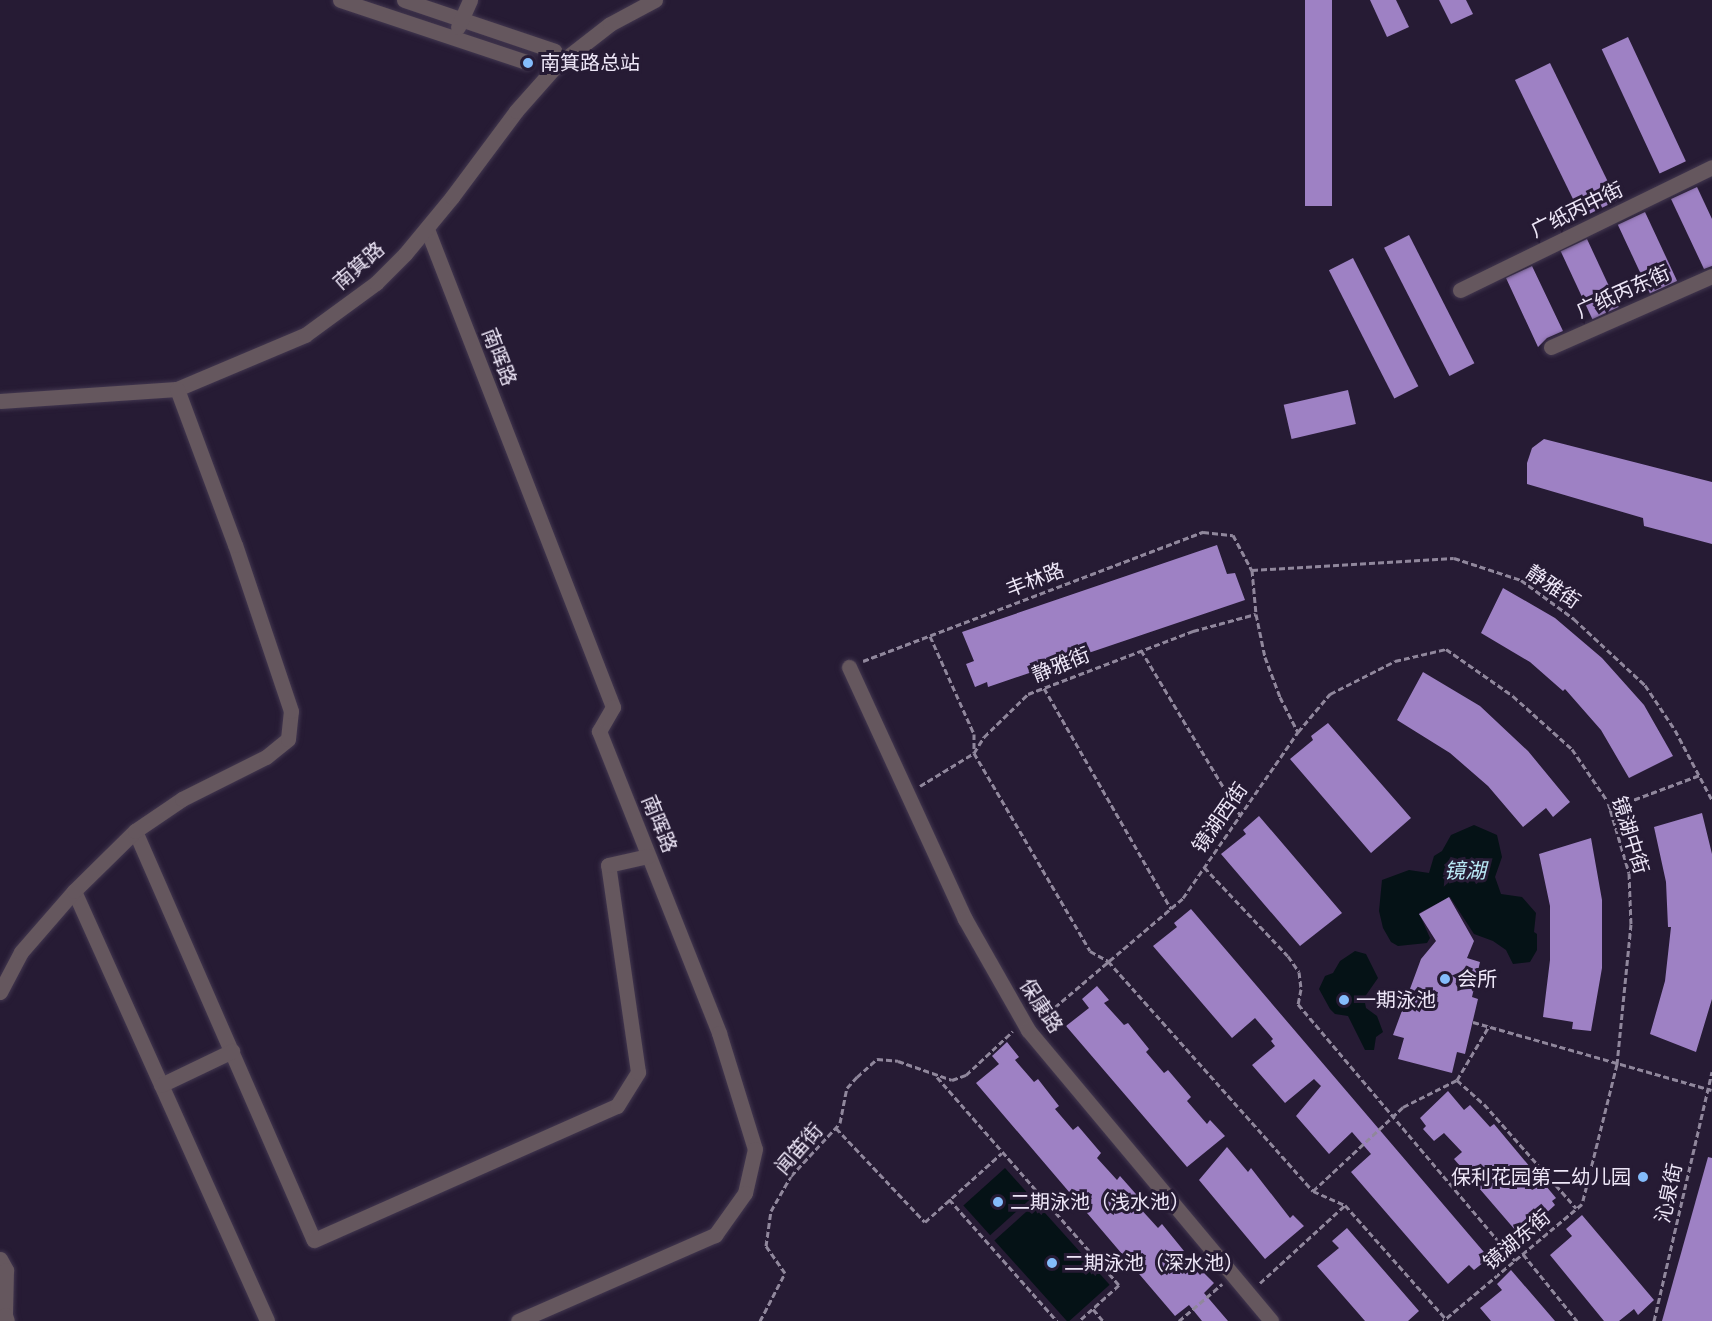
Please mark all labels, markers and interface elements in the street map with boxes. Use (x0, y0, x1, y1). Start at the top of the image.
place label: 南箕路总站 (540, 51, 640, 75)
marker: 南箕路总站 (521, 56, 535, 70)
street label: 广纸丙中街 (1527, 177, 1627, 243)
street label: 南箕路 (328, 237, 390, 295)
street label: 广纸丙东街 (1572, 261, 1674, 323)
street label: 南晖路 (477, 325, 521, 389)
street label: 丰林路 (1003, 558, 1067, 602)
street label: 静雅街 (1521, 560, 1585, 614)
street label: 静雅街 (1029, 643, 1093, 687)
street label: 镜湖西街 (1187, 778, 1253, 858)
street label: 南晖路 (637, 792, 681, 856)
street label: 镜湖中街 (1607, 793, 1653, 877)
water label: 镜湖 (1444, 858, 1486, 884)
place label: 会所 (1457, 967, 1497, 991)
marker: 会所 (1438, 972, 1452, 986)
street label: 保康路 (1015, 974, 1067, 1038)
place label: 一期泳池 (1356, 988, 1436, 1012)
marker: 一期泳池 (1337, 993, 1351, 1007)
street label: 闻笛街 (770, 1118, 828, 1180)
street label: 沁泉街 (1651, 1161, 1687, 1225)
place label: 保利花园第二幼儿园 (1451, 1165, 1631, 1189)
marker: 保利花园第二幼儿园 (1636, 1170, 1650, 1184)
place label: 二期泳池（浅水池） (1010, 1190, 1190, 1214)
marker: 二期泳池（浅水池） (991, 1195, 1005, 1209)
street label: 镜湖东街 (1479, 1205, 1555, 1275)
place label: 二期泳池（深水池） (1064, 1251, 1244, 1275)
marker: 二期泳池（深水池） (1045, 1256, 1059, 1270)

